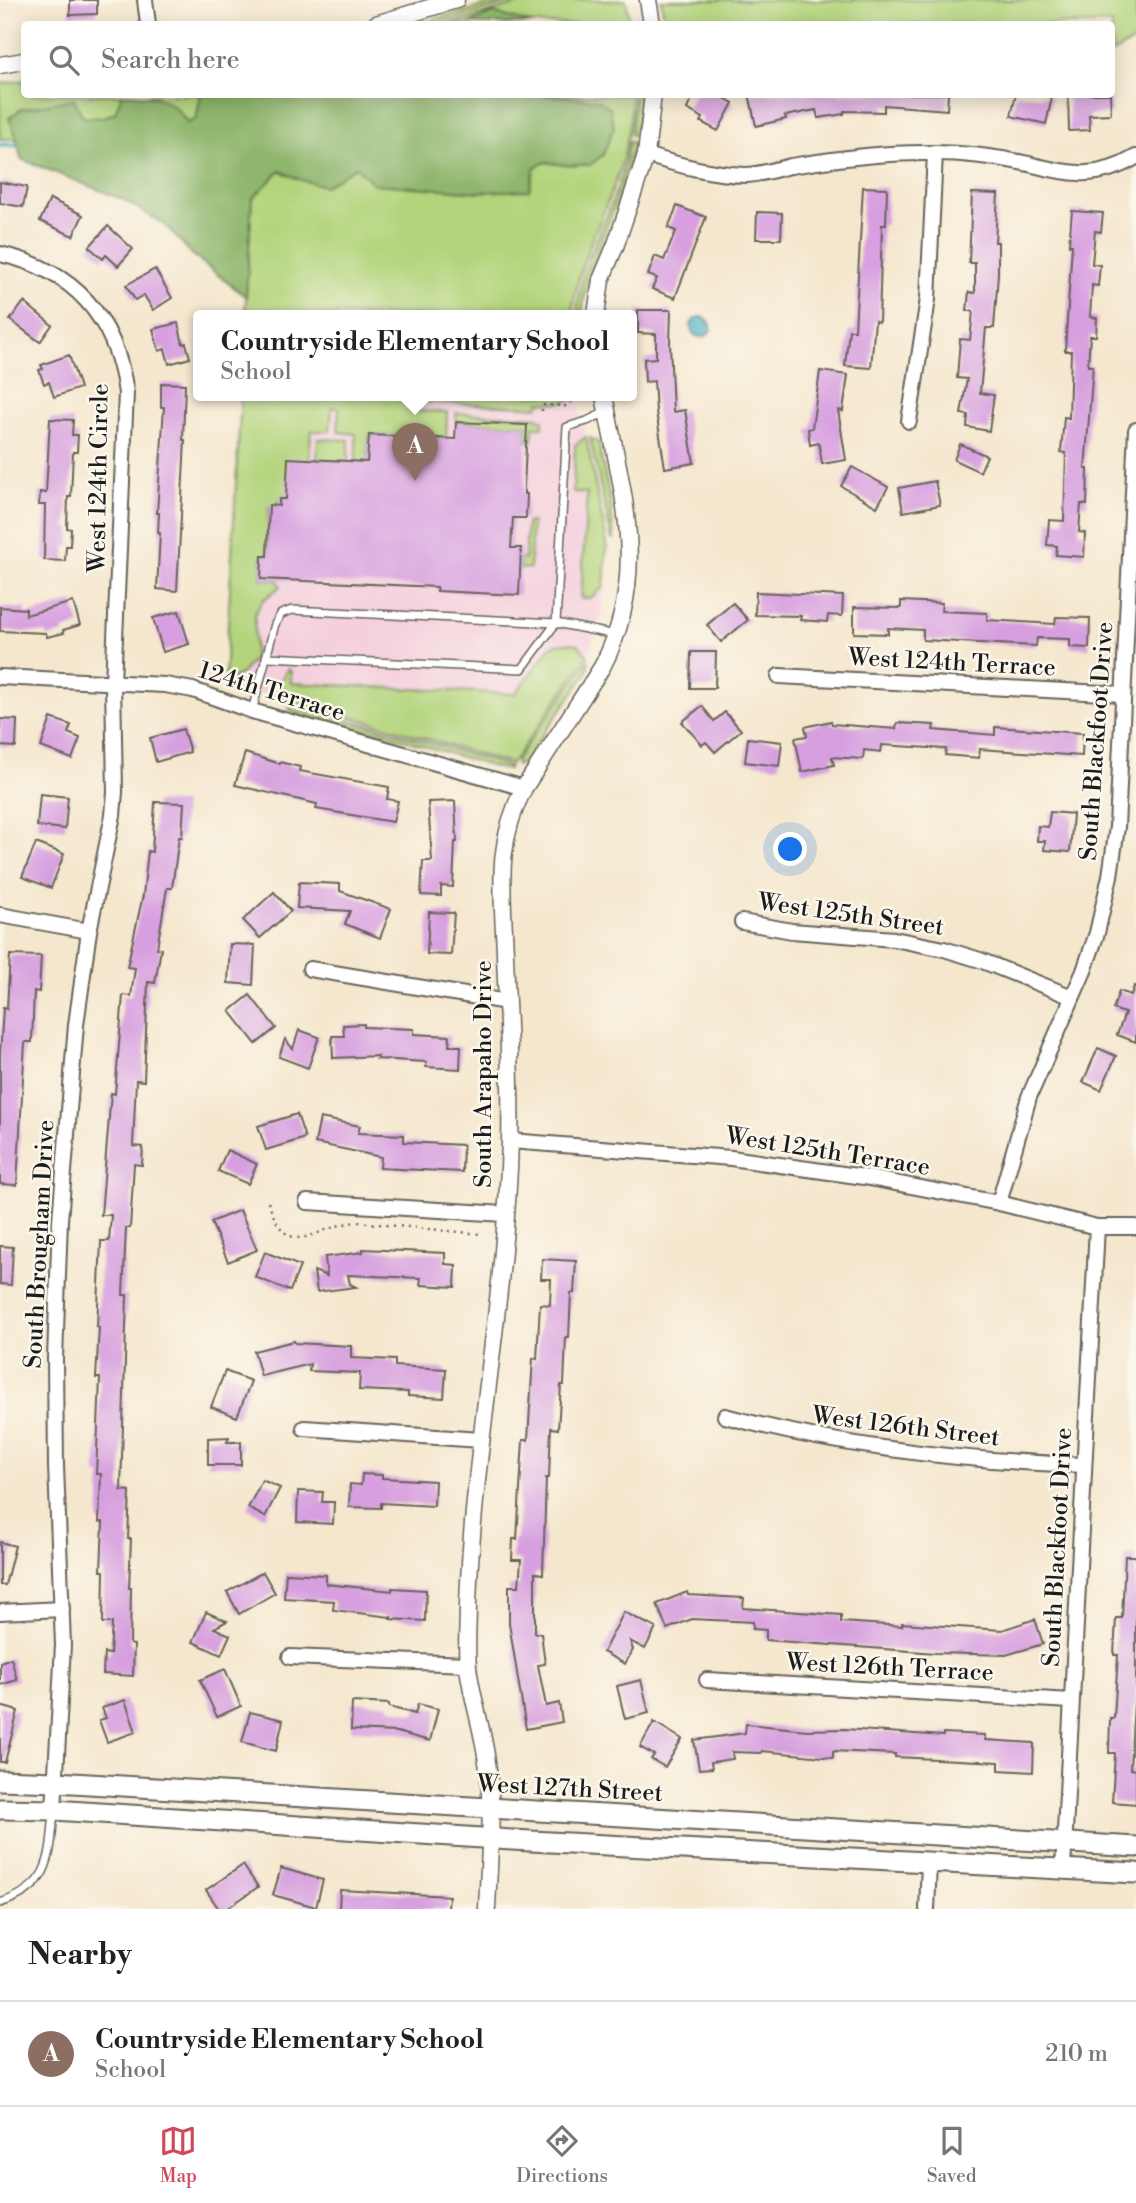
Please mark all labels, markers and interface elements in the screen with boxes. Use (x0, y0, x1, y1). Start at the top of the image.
search box (21, 21, 1115, 98)
icon: search (45, 41, 83, 79)
text: Search here (101, 44, 240, 76)
popup (193, 310, 637, 401)
text: Countryside Elementary School (221, 326, 609, 358)
text: School (221, 358, 292, 386)
street label: West 124th Circle (82, 383, 116, 574)
pin: A (392, 423, 438, 481)
street label: South Blackfoot Drive (1074, 621, 1120, 861)
street label: West 124th Terrace (846, 643, 1057, 683)
street label: 124th Terrace (195, 655, 348, 728)
your location (773, 832, 807, 866)
street label: West 125th Street (755, 887, 946, 943)
street label: South Arapaho Drive (469, 960, 499, 1188)
street label: South Brougham Drive (19, 1119, 61, 1369)
street label: West 125th Terrace (722, 1121, 932, 1183)
street label: West 126th Street (809, 1400, 1002, 1453)
street label: South Blackfoot Drive (1037, 1427, 1079, 1667)
street label: West 126th Terrace (784, 1648, 995, 1688)
street label: West 127th Street (475, 1769, 664, 1809)
text: Nearby (28, 1936, 132, 1974)
text: Countryside Elementary School (95, 2024, 484, 2056)
text: A (43, 2040, 59, 2068)
text: 210 m (1045, 2040, 1108, 2068)
text: School (95, 2056, 166, 2084)
tab: Map (159, 2122, 197, 2188)
tab: Directions (516, 2122, 608, 2188)
tab: Saved (927, 2122, 977, 2188)

